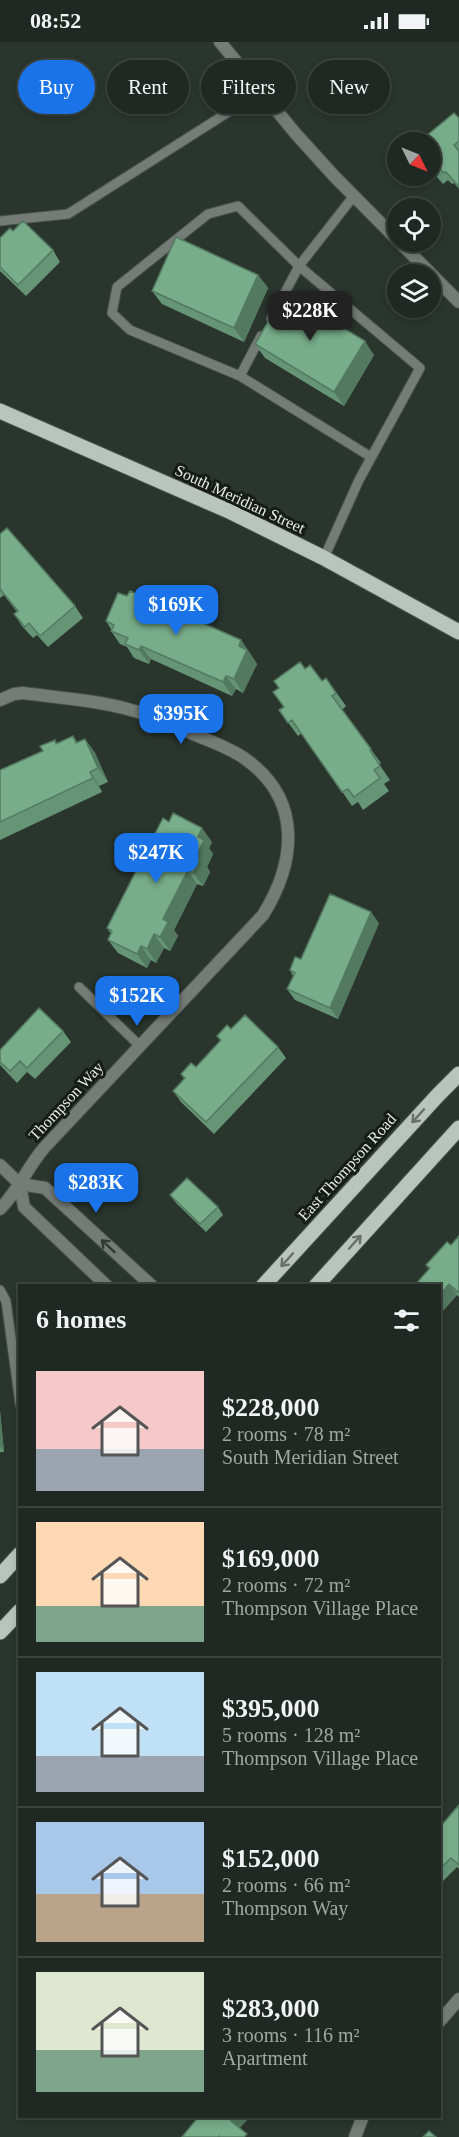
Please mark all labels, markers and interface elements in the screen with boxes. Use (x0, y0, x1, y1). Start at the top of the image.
text: 08:52 (30, 8, 81, 33)
chip: Buy (18, 60, 95, 114)
chip: Rent (107, 60, 189, 114)
chip: Filters (201, 60, 296, 114)
chip: New (308, 60, 390, 114)
north arrow (387, 132, 441, 186)
map controls (387, 132, 441, 318)
button: locate (387, 198, 441, 252)
button: layers (387, 264, 441, 318)
pin: $228K (268, 291, 352, 342)
text: $228K (282, 299, 338, 321)
street label: South Meridian Street (172, 461, 308, 537)
pin: $169K (134, 585, 218, 636)
text: $169K (148, 593, 204, 615)
pin: $395K (139, 694, 223, 745)
text: $395K (153, 702, 209, 724)
pin: $247K (114, 833, 198, 884)
text: $247K (128, 841, 184, 863)
pin: $152K (95, 976, 179, 1027)
text: $152K (109, 984, 165, 1006)
street label: Thompson Way (25, 1058, 107, 1144)
one-way arrow (411, 1108, 425, 1123)
street label: East Thompson Road (295, 1110, 400, 1224)
pin: $283K (54, 1163, 138, 1214)
text: $283K (68, 1171, 124, 1193)
one-way arrow (348, 1235, 362, 1250)
one-way arrow (101, 1239, 116, 1253)
one-way arrow (280, 1252, 294, 1267)
icon: filters (390, 1304, 423, 1337)
text: 6 homes (36, 1305, 126, 1334)
text: $228,000 (222, 1393, 320, 1422)
icon: home (84, 1395, 156, 1467)
text: 2 rooms · 78 m² (222, 1423, 350, 1445)
text: South Meridian Street (222, 1446, 399, 1468)
text: $169,000 (222, 1544, 320, 1573)
icon: home (84, 1546, 156, 1618)
text: 2 rooms · 72 m² (222, 1574, 350, 1596)
text: Thompson Village Place (222, 1597, 418, 1619)
text: $395,000 (222, 1694, 320, 1723)
icon: home (84, 1696, 156, 1768)
text: 5 rooms · 128 m² (222, 1724, 360, 1746)
text: Thompson Village Place (222, 1747, 418, 1769)
text: $152,000 (222, 1844, 320, 1873)
icon: home (84, 1846, 156, 1918)
text: 2 rooms · 66 m² (222, 1874, 350, 1896)
text: Thompson Way (222, 1897, 348, 1919)
text: $283,000 (222, 1994, 320, 2023)
icon: home (84, 1996, 156, 2068)
text: 3 rooms · 116 m² (222, 2024, 359, 2046)
text: Apartment (222, 2047, 308, 2069)

